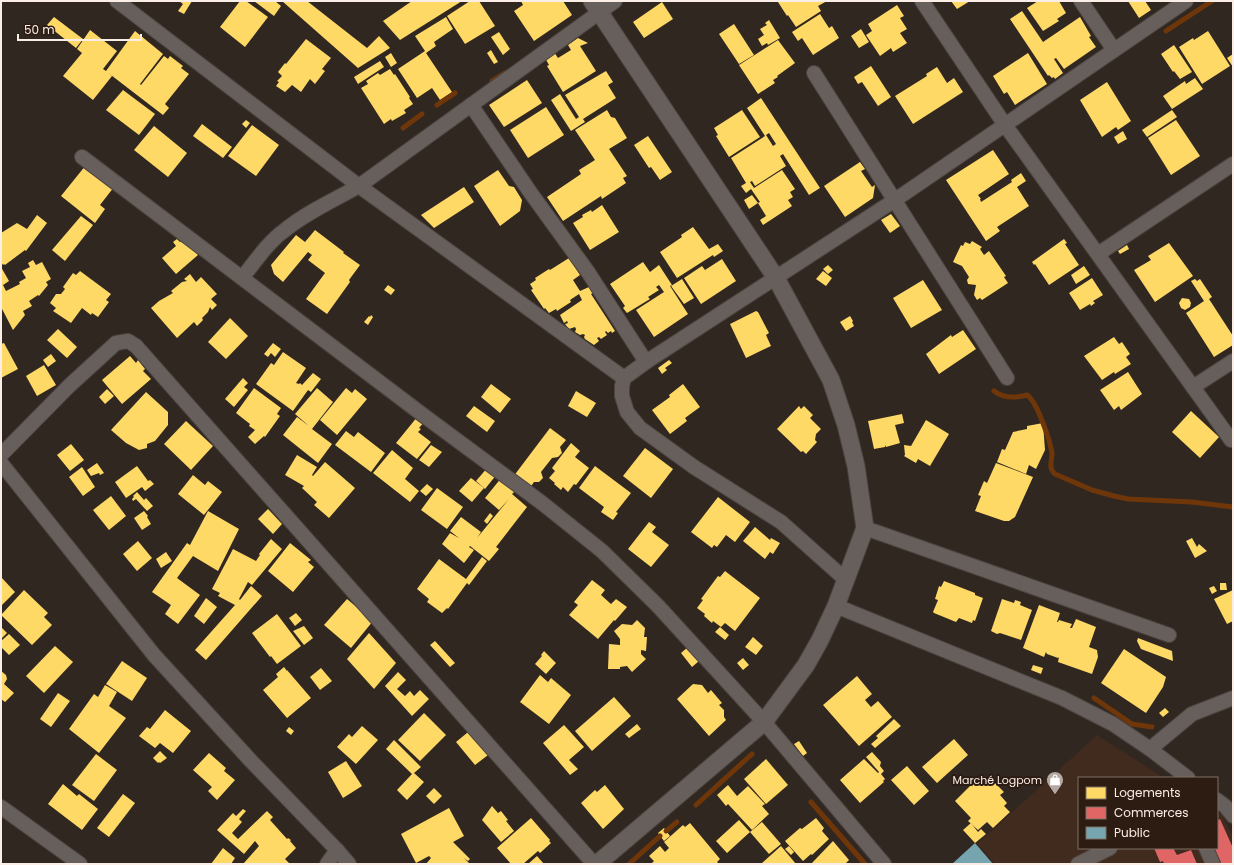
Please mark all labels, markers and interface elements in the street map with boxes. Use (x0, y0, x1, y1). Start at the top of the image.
scale bar (18, 16, 141, 42)
text: 50 m (24, 21, 55, 38)
shop icon: Marché Logpom (1045, 770, 1065, 795)
place label: Marché Logpom (952, 772, 1042, 788)
legend (1078, 777, 1218, 849)
text: Logements (1114, 784, 1181, 801)
text: Commerces (1114, 804, 1189, 821)
text: Public (1114, 824, 1150, 841)

